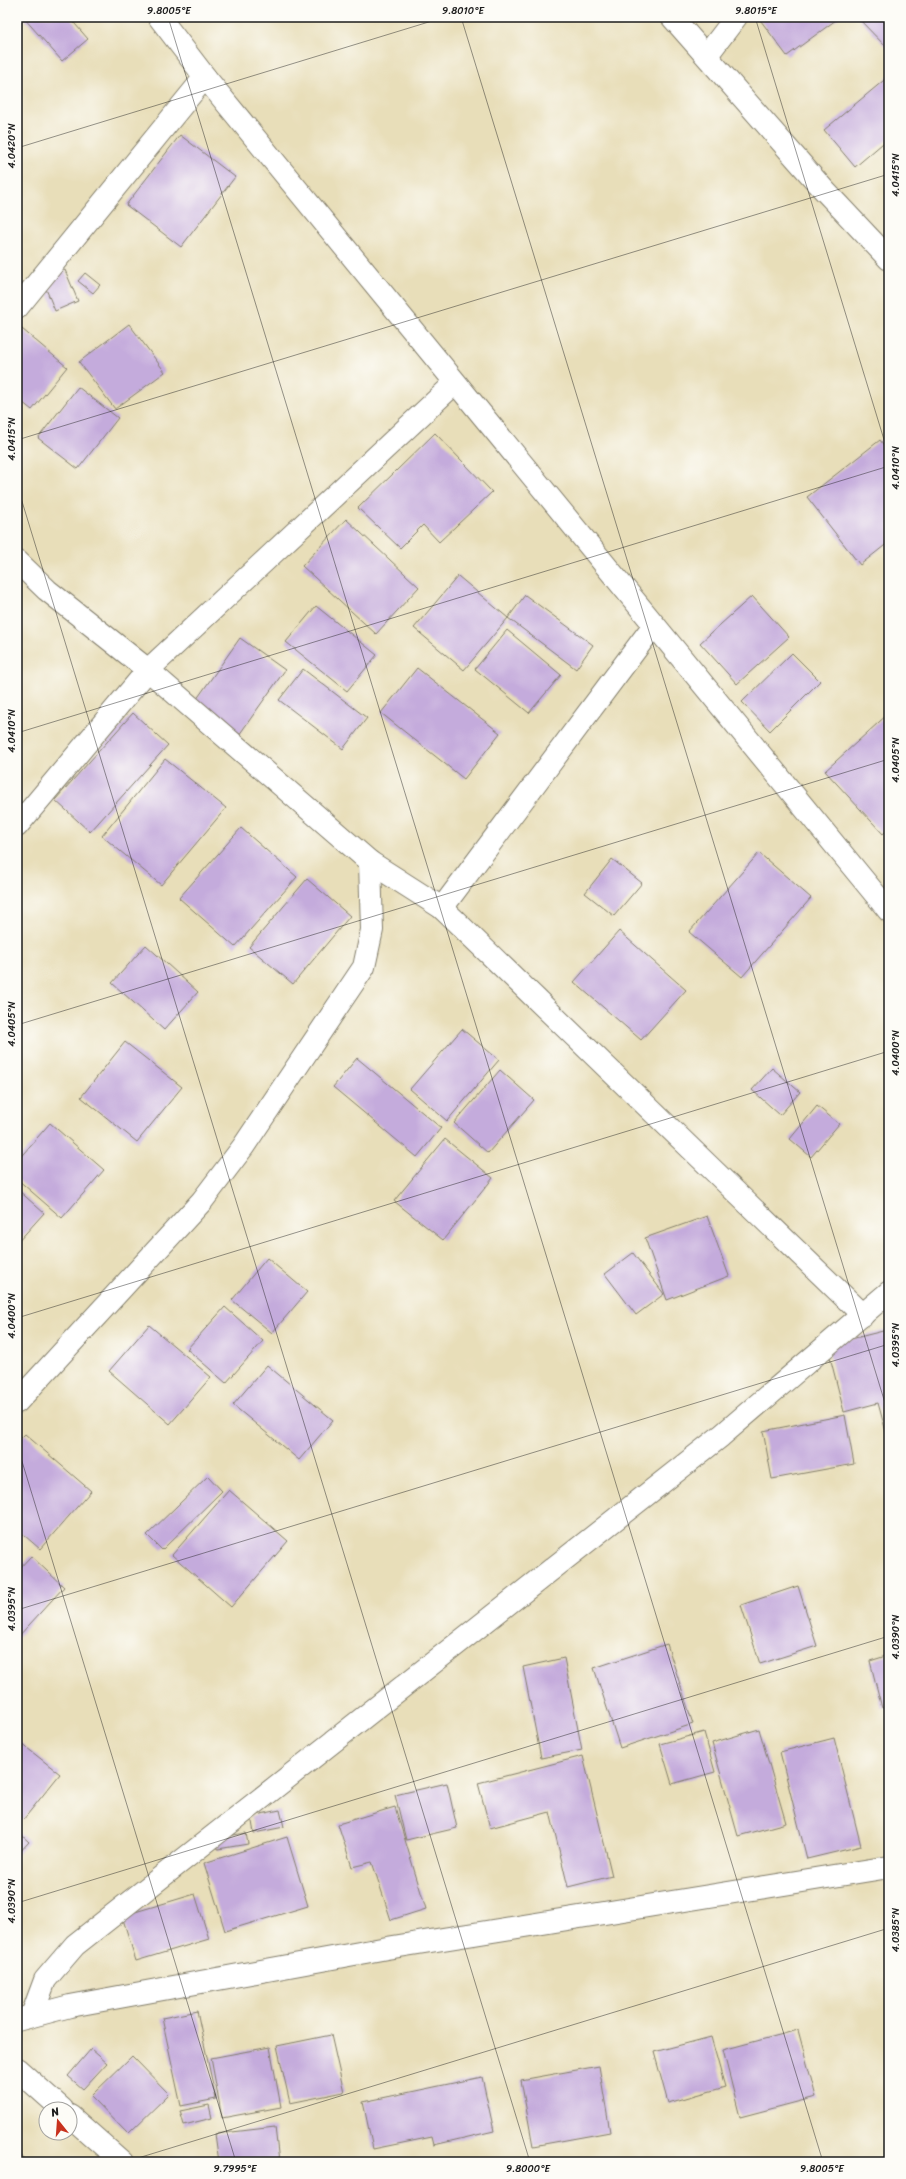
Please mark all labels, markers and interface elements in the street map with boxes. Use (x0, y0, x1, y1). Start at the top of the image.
text: 9.8005°E (147, 2, 192, 20)
text: 9.8010°E (442, 2, 485, 20)
text: 9.8015°E (735, 2, 778, 20)
text: 4.0420°N (3, 123, 21, 169)
text: 4.0415°N (887, 153, 905, 197)
text: 4.0415°N (3, 417, 21, 461)
text: 4.0410°N (887, 446, 905, 490)
text: 4.0410°N (3, 709, 21, 753)
text: 4.0405°N (887, 737, 905, 783)
text: 4.0405°N (3, 1001, 21, 1047)
text: 4.0400°N (887, 1030, 905, 1076)
text: 4.0400°N (3, 1293, 21, 1339)
text: 4.0395°N (887, 1323, 905, 1367)
text: 4.0395°N (3, 1587, 21, 1631)
text: 4.0390°N (887, 1615, 905, 1659)
text: 4.0390°N (3, 1879, 21, 1923)
text: 4.0385°N (887, 1908, 905, 1952)
north arrow (38, 2101, 78, 2141)
text: N (48, 2102, 62, 2122)
text: 9.7995°E (213, 2160, 258, 2178)
text: 9.8000°E (506, 2160, 551, 2178)
text: 9.8005°E (800, 2160, 845, 2178)

